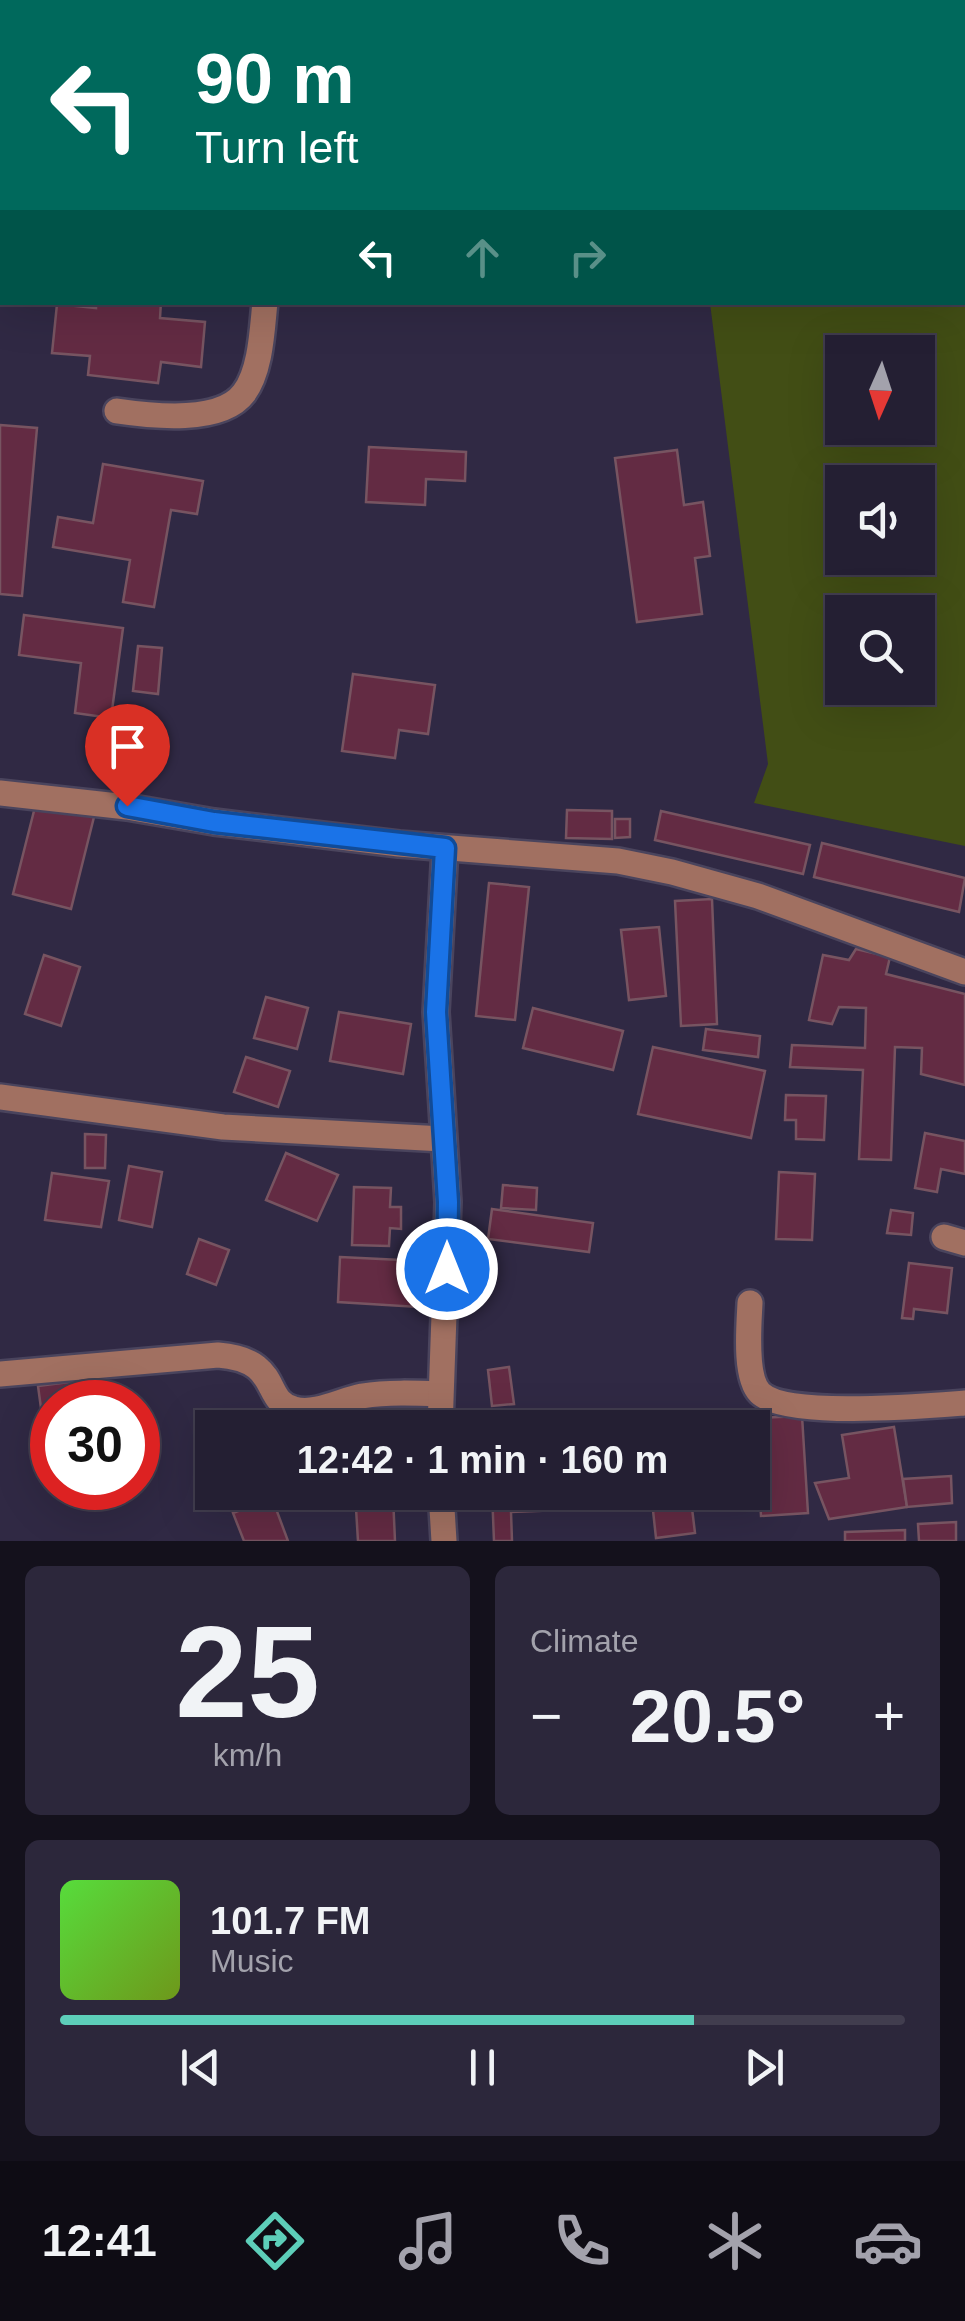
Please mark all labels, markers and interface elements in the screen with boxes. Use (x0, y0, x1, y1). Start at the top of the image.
icon: left (30, 40, 160, 170)
text: 90 m (195, 40, 355, 118)
text: Turn left (195, 122, 358, 173)
icon: left (350, 230, 405, 285)
icon: ahead (455, 230, 510, 285)
icon: right (560, 230, 615, 285)
north arrow (825, 335, 935, 445)
map controls (825, 335, 935, 705)
button: sound (825, 465, 935, 575)
button: search (825, 595, 935, 705)
pin (85, 704, 170, 807)
icon: arrive (100, 719, 155, 774)
position arrow (395, 1217, 499, 1321)
speed limit sign: 30 (30, 1380, 160, 1510)
text: 12:42 · 1 min · 160 m (297, 1439, 668, 1481)
text: 25 (175, 1599, 320, 1745)
text: Climate (530, 1623, 638, 1659)
text: 20.5° (630, 1674, 805, 1758)
text: − (530, 1685, 562, 1747)
text: + (873, 1685, 905, 1747)
text: km/h (213, 1737, 282, 1773)
text: 101.7 FM (210, 1900, 371, 1942)
text: Music (210, 1943, 294, 1979)
icon: previous (173, 2040, 228, 2095)
icon: pause (455, 2040, 510, 2095)
icon: next (737, 2040, 792, 2095)
icon: directions (240, 2206, 310, 2276)
icon: music (393, 2206, 463, 2276)
icon: phone (547, 2206, 617, 2276)
icon: climate (700, 2206, 770, 2276)
icon: car (853, 2206, 923, 2276)
text: 12:41 (42, 2215, 157, 2266)

